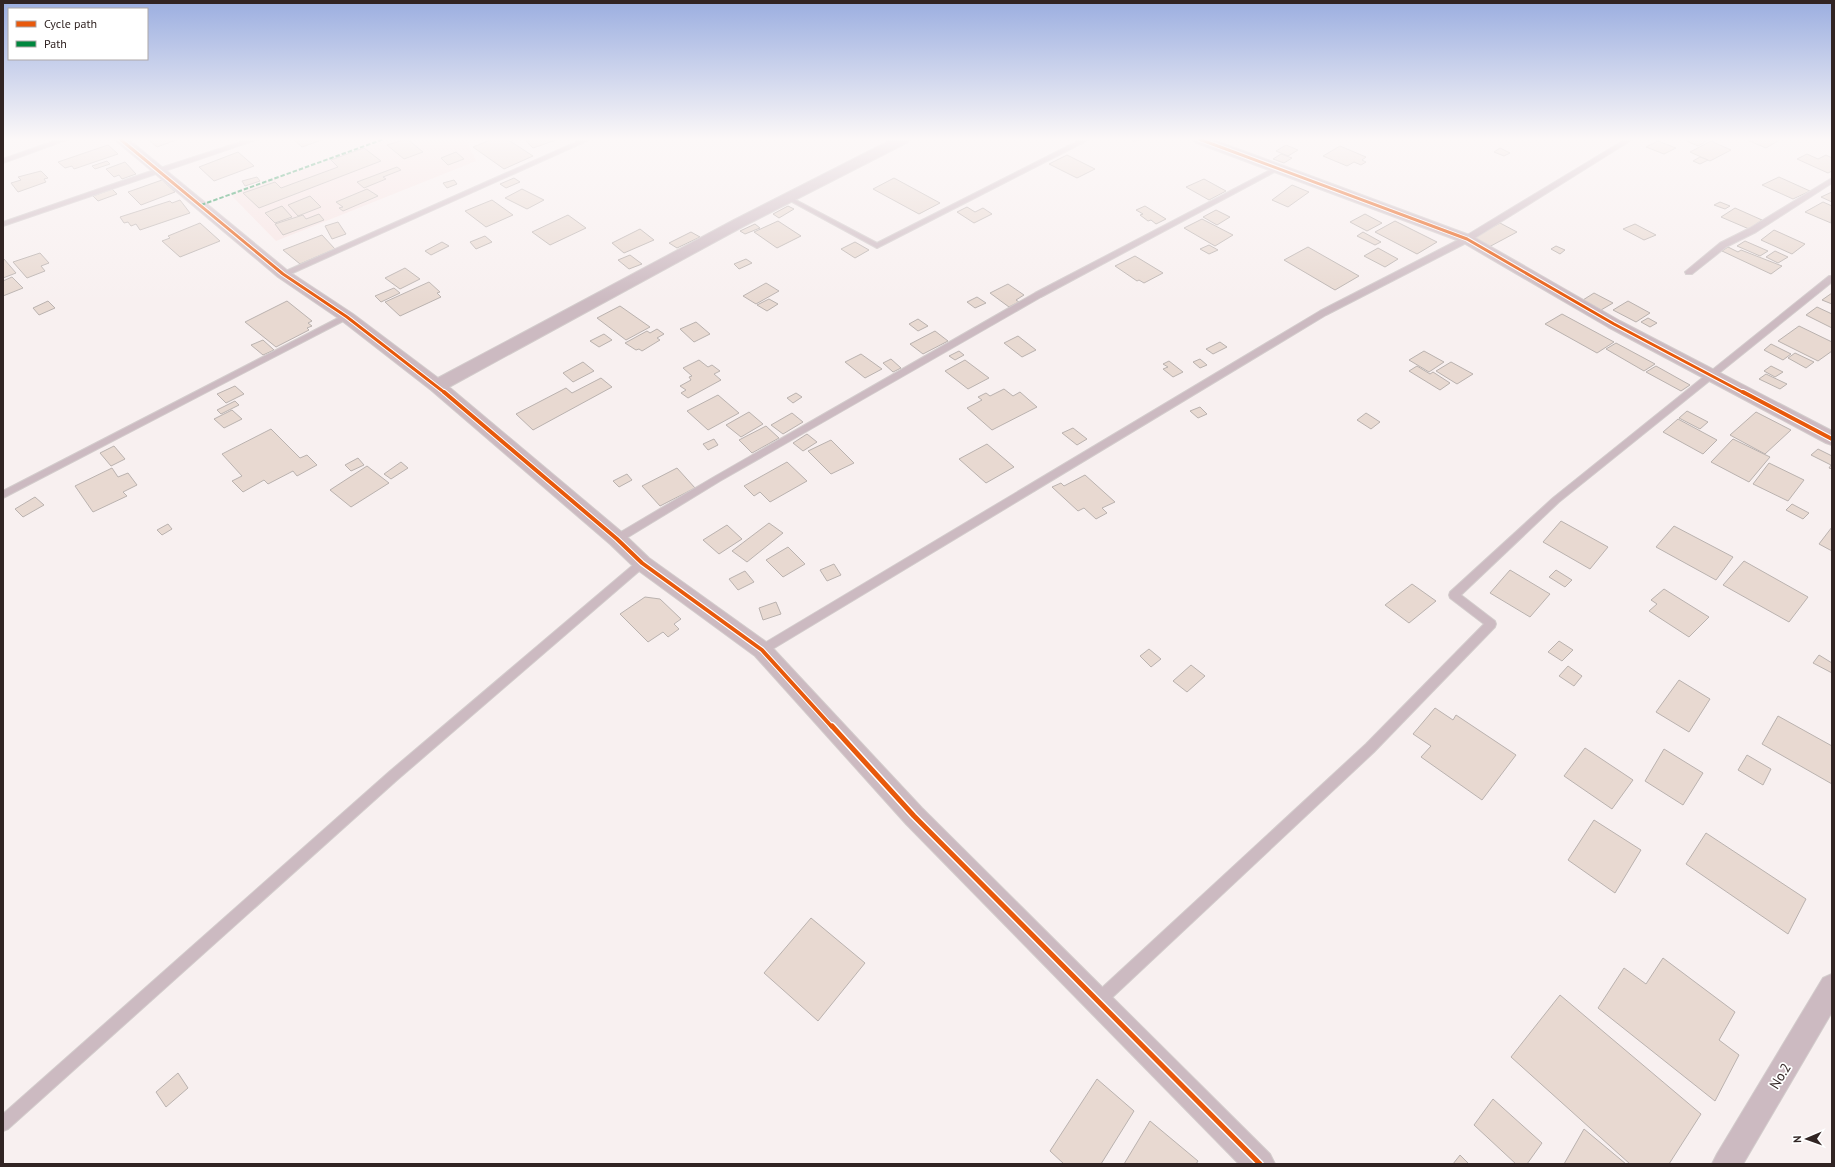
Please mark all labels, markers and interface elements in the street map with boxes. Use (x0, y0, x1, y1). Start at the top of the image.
legend (8, 8, 148, 60)
text: Cycle path (44, 16, 97, 31)
text: Path (44, 36, 67, 51)
street label: No.2 (1765, 1060, 1795, 1092)
north arrow (1787, 1119, 1827, 1159)
text: N (1790, 1135, 1804, 1143)

